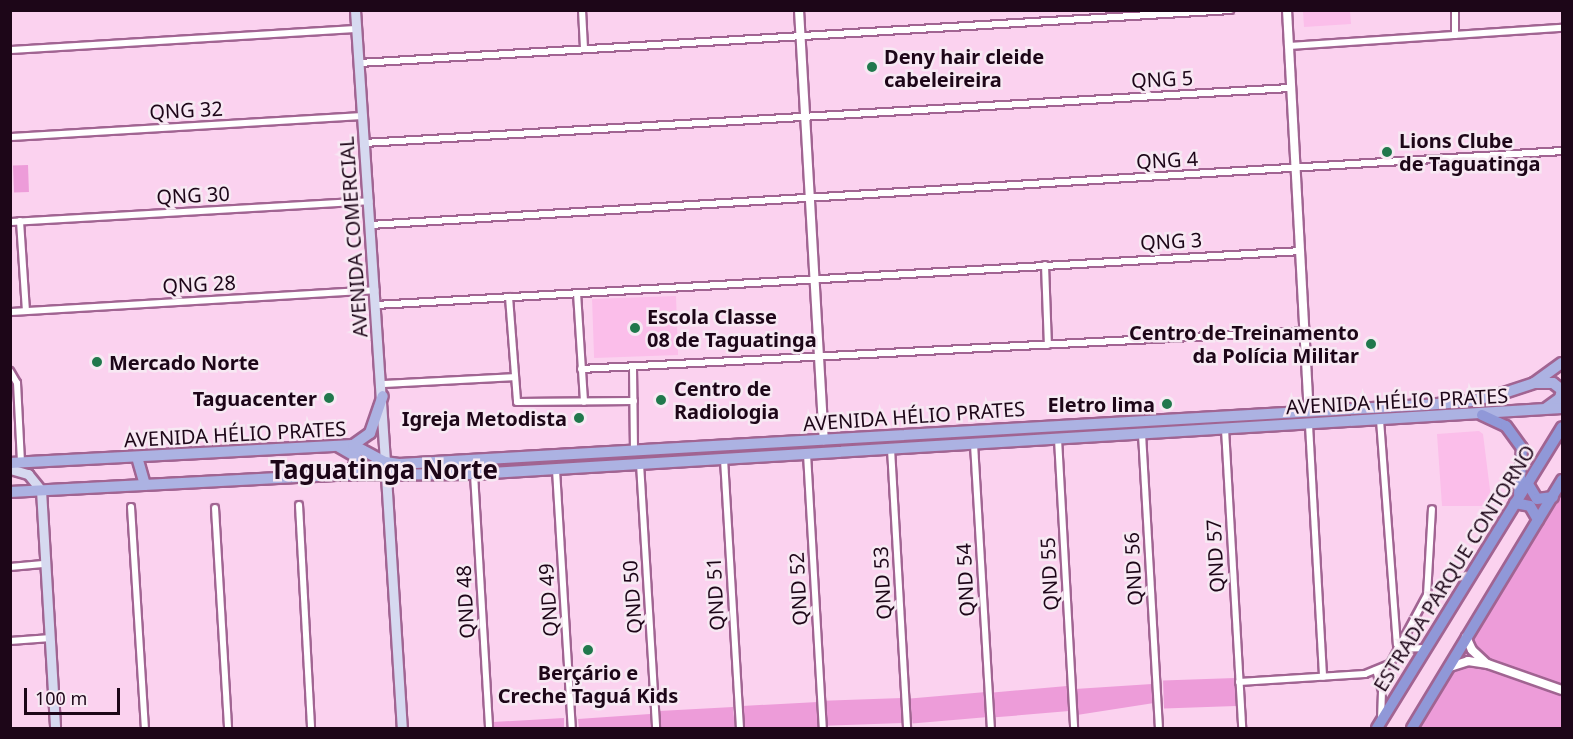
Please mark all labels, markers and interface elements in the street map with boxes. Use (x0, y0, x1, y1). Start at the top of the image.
place label: Deny hair cleide cabeleireira (884, 44, 1044, 91)
marker: Deny hair cleide cabeleireira (865, 60, 879, 74)
street label: QNG 5 (1130, 65, 1194, 93)
street label: QNG 32 (149, 96, 223, 124)
place label: Lions Clube de Taguatinga (1399, 128, 1541, 175)
street label: AVENIDA COMERCIAL (334, 136, 372, 338)
marker: Lions Clube de Taguatinga (1380, 145, 1394, 159)
street label: QNG 4 (1135, 146, 1199, 174)
street label: QNG 30 (156, 181, 230, 209)
street label: QNG 3 (1139, 227, 1203, 255)
street label: QNG 28 (162, 270, 236, 298)
place label: Escola Classe 08 de Taguatinga (647, 304, 817, 351)
place label: Centro de Treinamento da Polícia Militar (1129, 320, 1359, 367)
marker: Escola Classe 08 de Taguatinga (628, 321, 642, 335)
marker: Centro de Treinamento da Polícia Militar (1364, 337, 1378, 351)
place label: Mercado Norte (109, 350, 259, 374)
marker: Mercado Norte (90, 355, 104, 369)
place label: Centro de Radiologia (674, 376, 779, 423)
street label: AVENIDA HÉLIO PRATES (1285, 383, 1509, 419)
place label: Taguacenter (193, 386, 317, 410)
marker: Taguacenter (322, 391, 336, 405)
marker: Centro de Radiologia (652, 391, 670, 409)
place label: Eletro lima (1048, 392, 1155, 416)
street label: AVENIDA HÉLIO PRATES (802, 396, 1026, 436)
marker: Eletro lima (1160, 397, 1174, 411)
place label: Igreja Metodista (402, 406, 567, 430)
marker: Igreja Metodista (572, 411, 586, 425)
street label: AVENIDA HÉLIO PRATES (123, 416, 347, 452)
street label: ESTRADA PARQUE CONTORNO (1368, 440, 1540, 696)
district label: Taguatinga Norte (270, 454, 498, 486)
street label: QND 57 (1201, 519, 1229, 593)
street label: QND 56 (1119, 532, 1147, 606)
street label: QND 55 (1035, 537, 1063, 611)
street label: QND 54 (951, 543, 979, 617)
street label: QND 53 (868, 546, 896, 620)
street label: QND 52 (784, 552, 812, 626)
street label: QND 51 (701, 557, 729, 631)
street label: QND 50 (617, 560, 647, 634)
street label: QND 49 (533, 563, 563, 637)
street label: QND 48 (451, 565, 479, 639)
marker: Berçário e Creche Taguá Kids (581, 643, 595, 657)
place label: Berçário e Creche Taguá Kids (498, 660, 678, 707)
scale bar (27, 676, 123, 714)
text: 100 m (35, 686, 87, 710)

